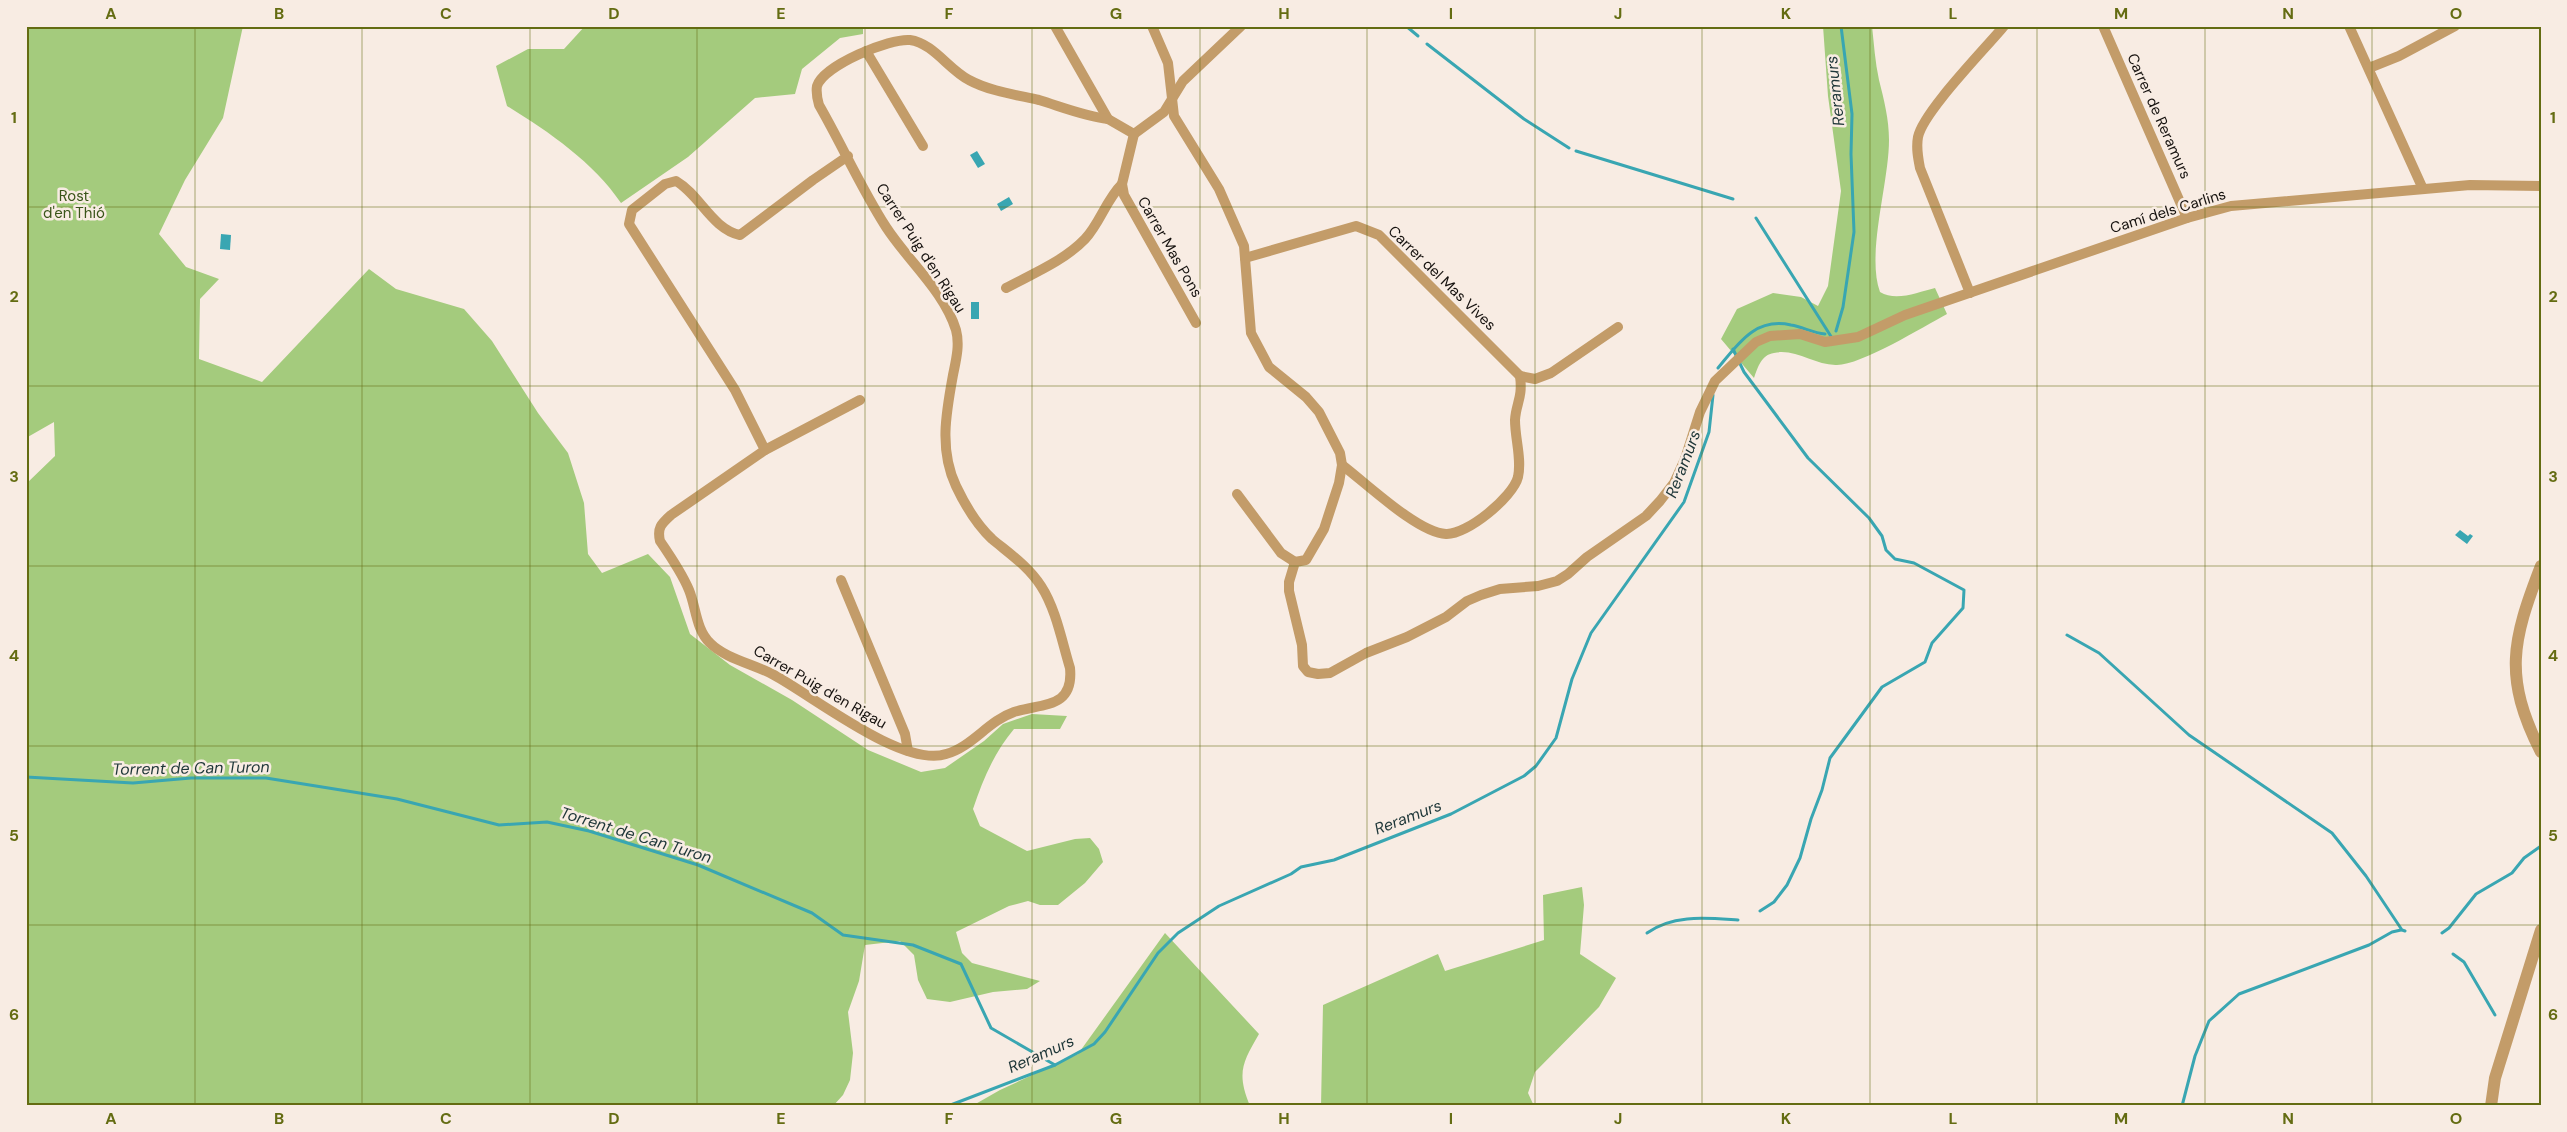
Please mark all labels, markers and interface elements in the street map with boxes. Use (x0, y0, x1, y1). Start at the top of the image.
text: A (105, 3, 117, 24)
text: B (274, 3, 284, 24)
text: C (440, 3, 452, 24)
text: D (608, 3, 620, 24)
text: E (776, 3, 786, 24)
text: F (945, 3, 954, 24)
text: G (1110, 3, 1122, 24)
text: H (1278, 3, 1290, 24)
text: I (1449, 3, 1453, 24)
text: J (1614, 3, 1622, 24)
text: K (1781, 3, 1792, 24)
text: L (1949, 3, 1958, 24)
text: M (2114, 3, 2128, 24)
text: N (2282, 3, 2294, 24)
text: O (2450, 3, 2462, 24)
street label: Carrer de Reramurs (2122, 50, 2196, 182)
water label: Reramurs (1821, 55, 1849, 127)
text: 1 (11, 107, 17, 128)
text: 1 (2550, 107, 2556, 128)
street label: Carrer Puig d'en Rigau (872, 179, 970, 317)
street label: Camí dels Carlins (2108, 184, 2228, 238)
park label: Rost d'en Thió (43, 186, 105, 223)
street label: Carrer Mas Pons (1133, 193, 1207, 301)
street label: Carrer del Mas Vives (1384, 221, 1500, 335)
text: 2 (9, 286, 19, 307)
text: 2 (2548, 286, 2558, 307)
water label: Reramurs (1661, 427, 1705, 501)
text: 3 (9, 466, 19, 487)
text: 3 (2548, 466, 2558, 487)
street label: Carrer Puig d'en Rigau (750, 641, 890, 733)
text: 4 (9, 645, 19, 666)
text: 4 (2548, 645, 2558, 666)
water label: Torrent de Can Turon (112, 756, 270, 780)
water label: Reramurs (1371, 795, 1445, 839)
water label: Torrent de Can Turon (558, 802, 714, 868)
text: 5 (9, 825, 19, 846)
text: 5 (2548, 825, 2558, 846)
text: 6 (9, 1004, 19, 1025)
text: 6 (2548, 1004, 2558, 1025)
water label: Reramurs (1005, 1030, 1077, 1078)
text: A (105, 1108, 117, 1129)
text: B (274, 1108, 284, 1129)
text: C (440, 1108, 452, 1129)
text: D (608, 1108, 620, 1129)
text: E (776, 1108, 786, 1129)
text: F (945, 1108, 954, 1129)
text: G (1110, 1108, 1122, 1129)
text: H (1278, 1108, 1290, 1129)
text: I (1449, 1108, 1453, 1129)
text: J (1614, 1108, 1622, 1129)
text: K (1781, 1108, 1792, 1129)
text: L (1949, 1108, 1958, 1129)
text: M (2114, 1108, 2128, 1129)
text: N (2282, 1108, 2294, 1129)
text: O (2450, 1108, 2462, 1129)

